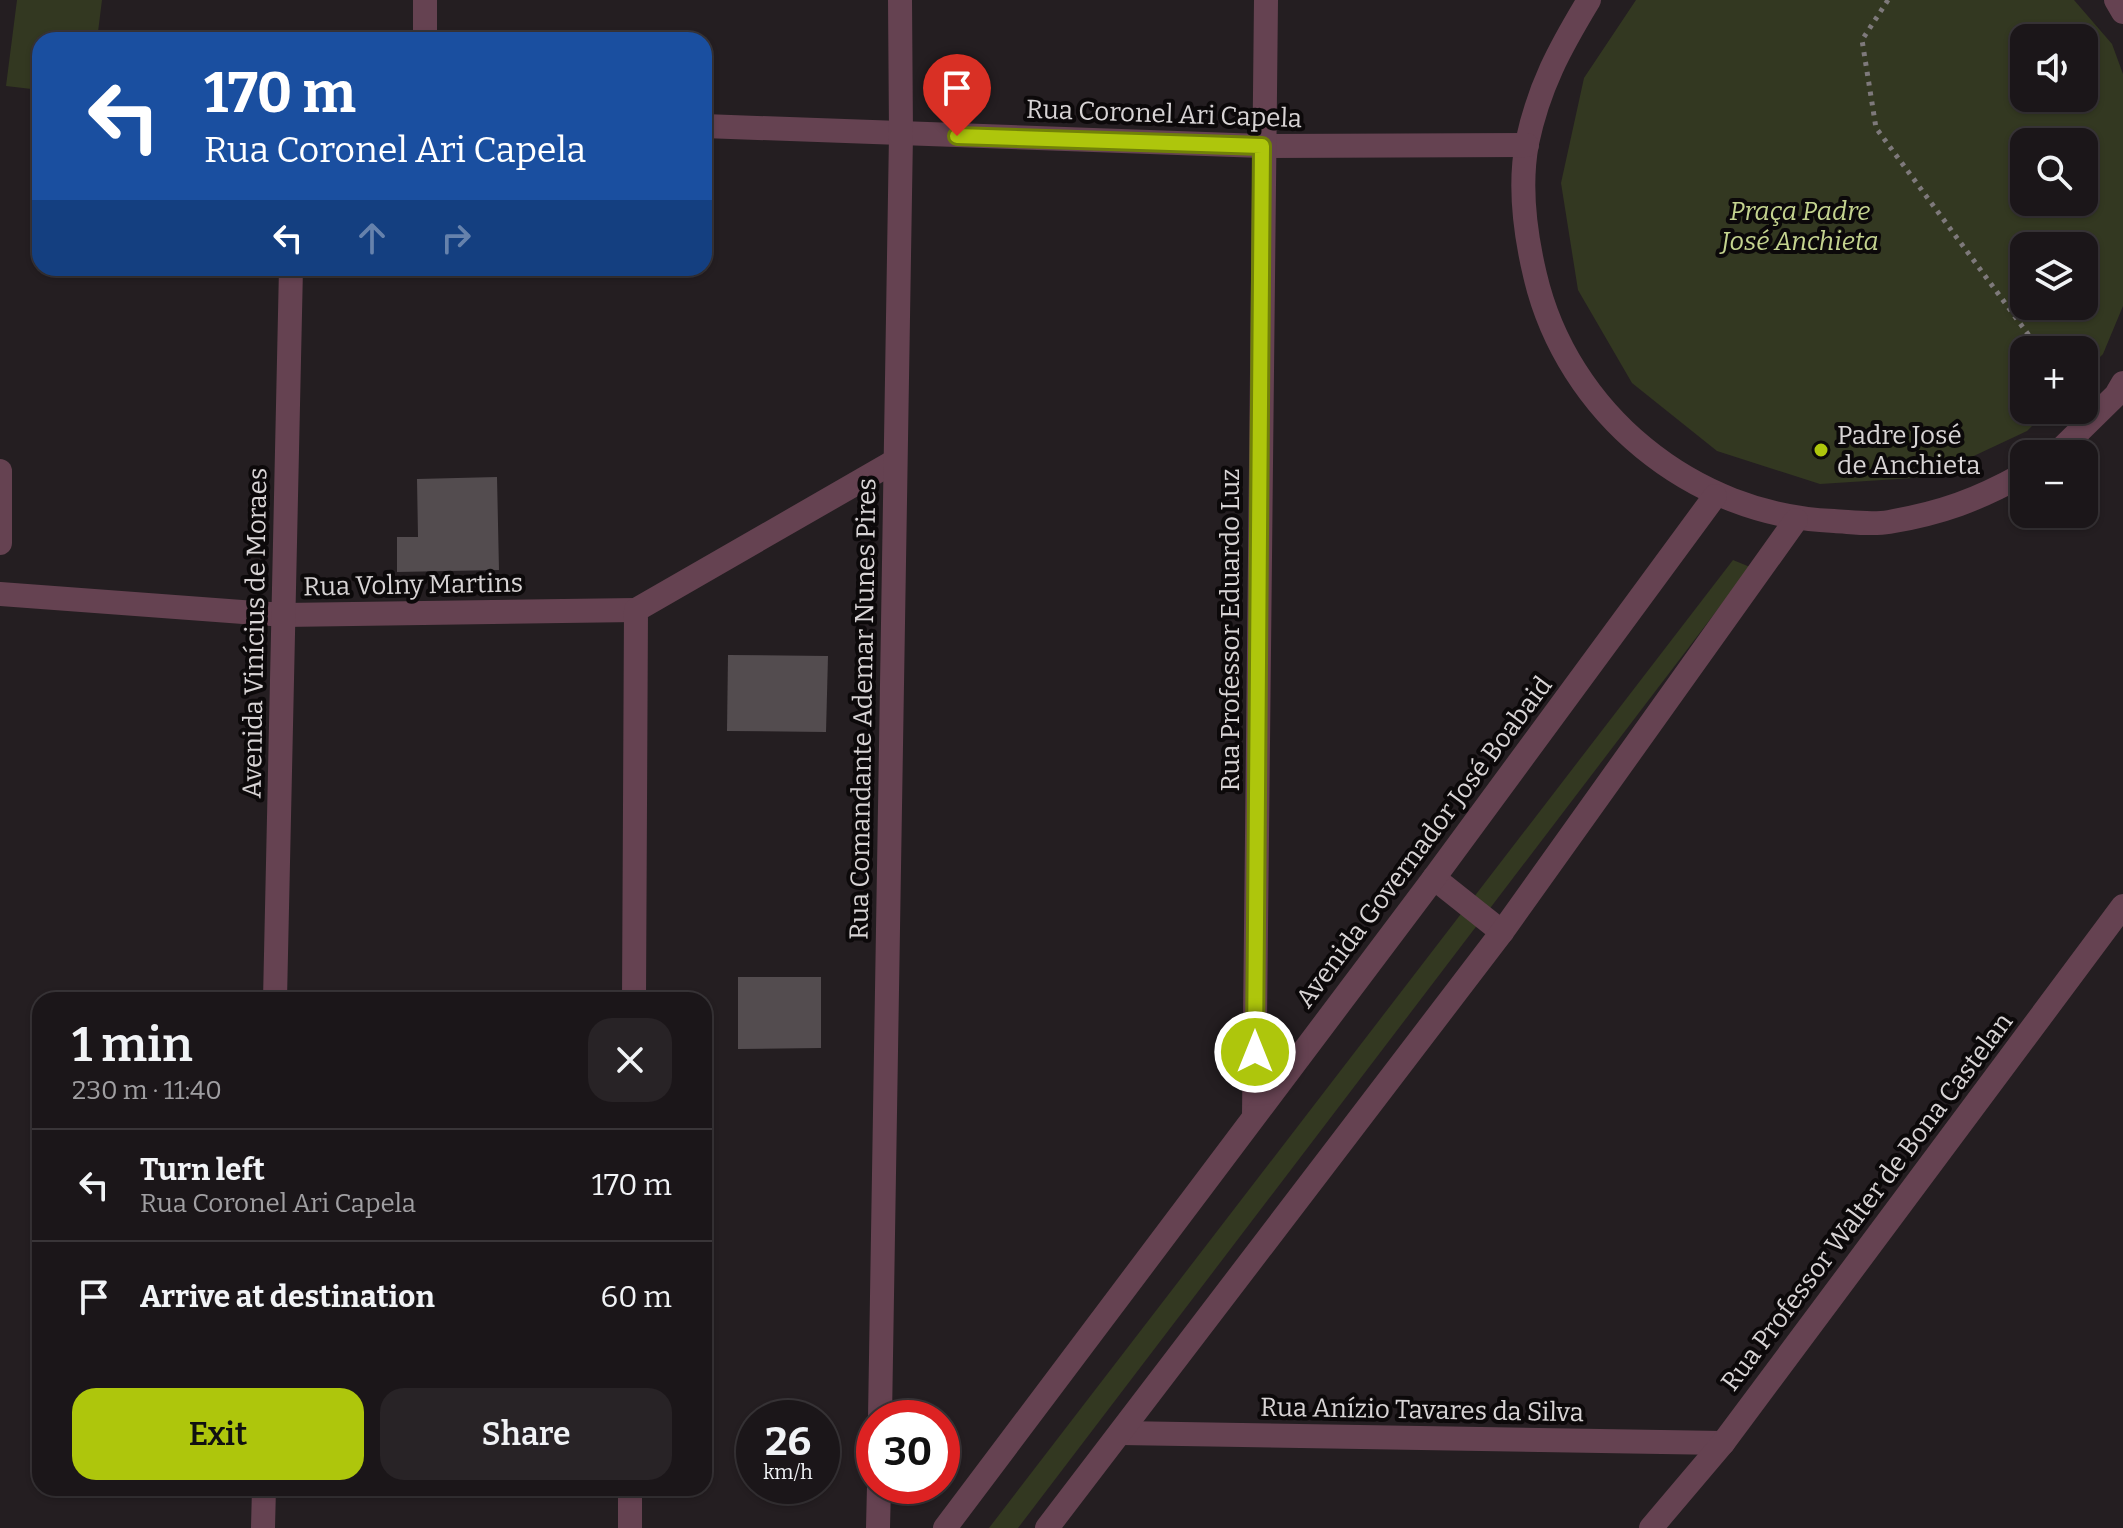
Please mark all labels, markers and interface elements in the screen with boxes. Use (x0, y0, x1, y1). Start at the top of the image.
map controls (2010, 24, 2098, 528)
button: sound (2010, 24, 2098, 112)
pin (923, 54, 991, 136)
text: 170 m (204, 60, 356, 127)
icon: left (72, 64, 176, 168)
icon: arrive (935, 66, 979, 110)
street label: Rua Coronel Ari Capela (1026, 94, 1302, 134)
text: Rua Coronel Ari Capela (204, 128, 586, 172)
button: search (2010, 128, 2098, 216)
park label: Praça Padre José Anchieta (1719, 196, 1879, 257)
icon: left (266, 216, 310, 260)
icon: ahead (350, 216, 394, 260)
icon: right (434, 216, 478, 260)
button: layers (2010, 232, 2098, 320)
button: + (2010, 336, 2098, 424)
place label: Padre José de Anchieta (1837, 420, 1981, 481)
button: − (2010, 440, 2098, 528)
marker: Padre José de Anchieta (1812, 441, 1830, 459)
street label: Avenida Vinícius de Moraes (237, 467, 273, 799)
street label: Rua Professor Eduardo Luz (1215, 468, 1246, 792)
street label: Rua Comandante Ademar Nunes Pires (843, 478, 883, 940)
street label: Rua Volny Martins (303, 568, 523, 602)
street label: Avenida Governador José Boabaid (1289, 670, 1559, 1014)
street label: Rua Professor Walter de Bona Castelan (1715, 1007, 2020, 1397)
position arrow (1213, 1010, 1297, 1094)
text: 1 min (72, 1016, 193, 1074)
button: close (588, 1018, 672, 1102)
text: 230 m · 11:40 (72, 1075, 222, 1106)
text: Turn left (140, 1152, 265, 1188)
icon: left (72, 1163, 116, 1207)
text: 170 m (592, 1167, 672, 1203)
text: Rua Coronel Ari Capela (140, 1188, 416, 1219)
icon: arrive (72, 1275, 116, 1319)
text: Arrive at destination (140, 1279, 435, 1315)
text: 60 m (601, 1279, 672, 1315)
button: Exit (72, 1388, 364, 1480)
button: Share (380, 1388, 672, 1480)
street label: Rua Anízio Tavares da Silva (1260, 1392, 1584, 1428)
speed limit sign: 30 (856, 1400, 960, 1504)
text: 26 (765, 1418, 811, 1466)
text: km/h (763, 1460, 813, 1484)

